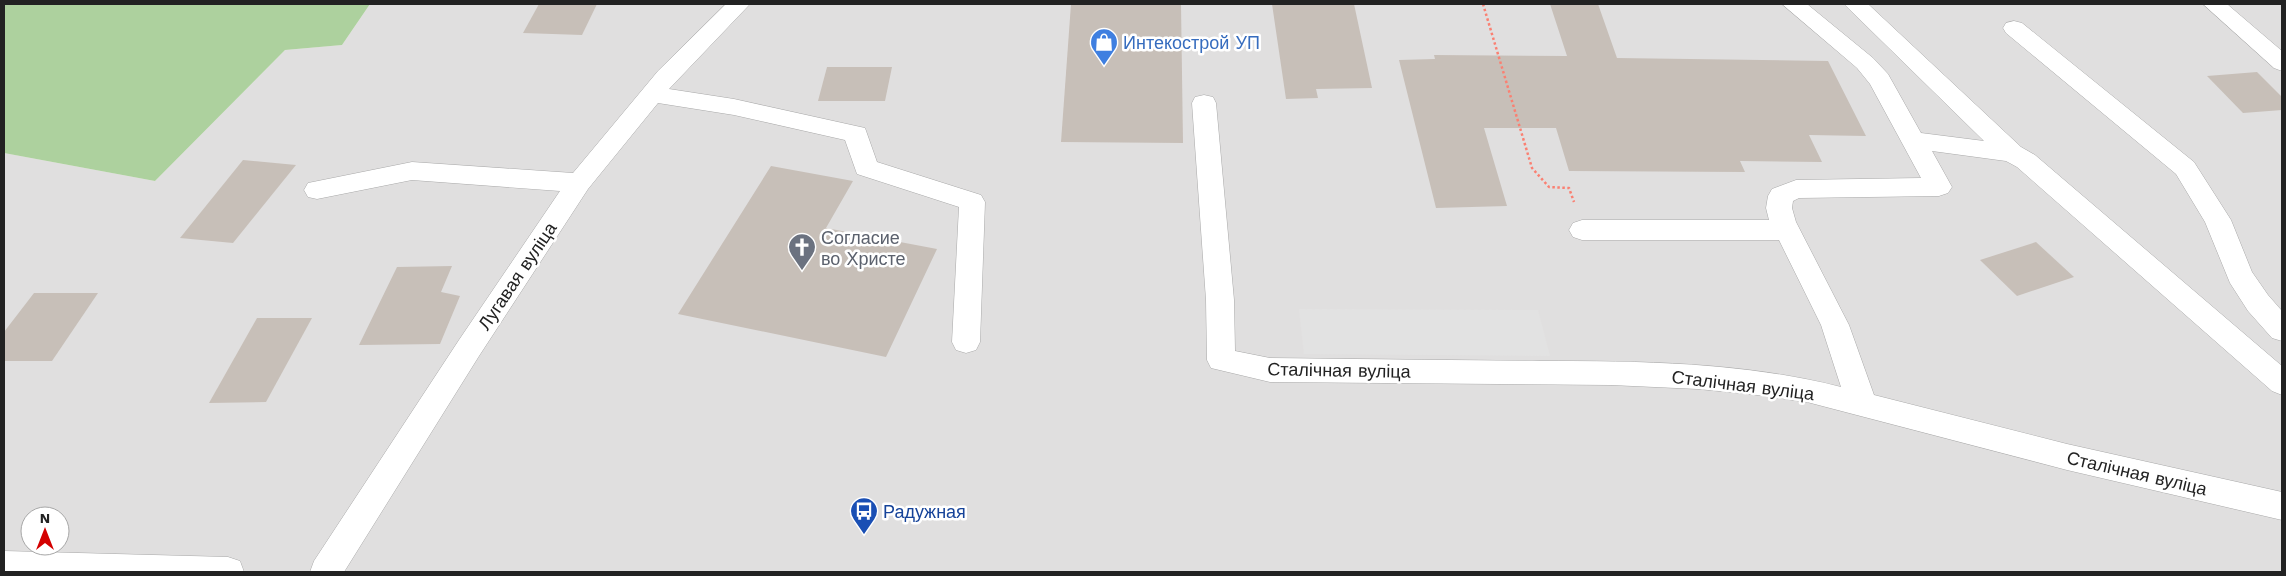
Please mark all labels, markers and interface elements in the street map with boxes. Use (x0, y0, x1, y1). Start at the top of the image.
shop icon: Интекострой УП (1089, 27, 1119, 66)
place label: Интекострой УП (1123, 32, 1260, 53)
street label: Лугавая вуліца (473, 217, 561, 334)
place label: Согласие во Христе (821, 227, 906, 269)
church icon: Согласие во Христе (787, 232, 817, 271)
street label: Сталічная вуліца (1267, 358, 1412, 382)
street label: Сталічная вуліца (1671, 366, 1816, 404)
street label: Сталічная вуліца (2065, 447, 2210, 500)
bus stop icon: Радужная (849, 496, 879, 535)
place label: Радужная (883, 501, 966, 522)
north arrow (20, 506, 70, 556)
text: N (40, 510, 50, 526)

